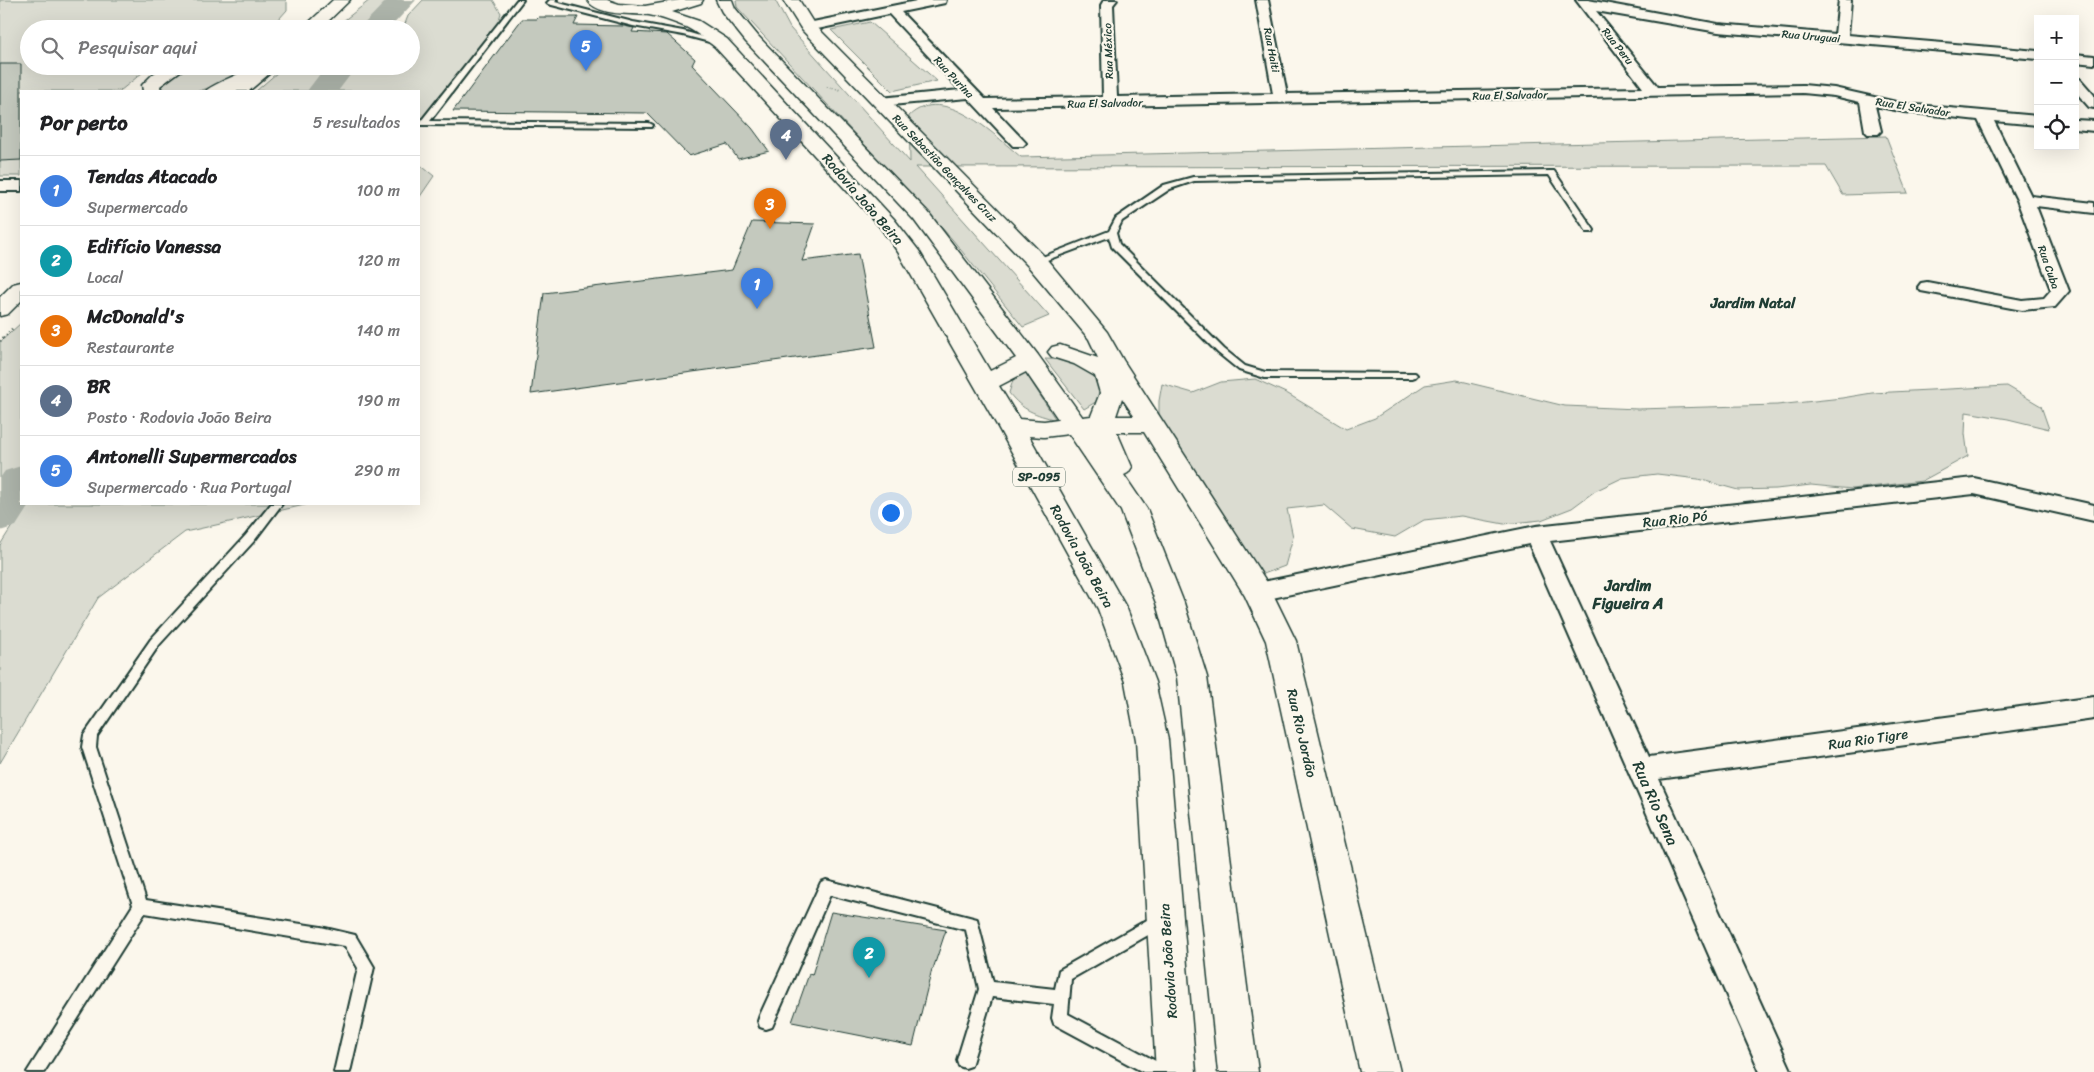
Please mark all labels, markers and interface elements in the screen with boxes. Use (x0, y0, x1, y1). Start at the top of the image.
map controls (2034, 15, 2079, 150)
button: + (2034, 15, 2079, 60)
search box (20, 20, 420, 75)
street label: Rua México (1098, 22, 1119, 79)
street label: Rua Peru (1597, 23, 1638, 69)
street label: Rua Uruguai (1781, 24, 1842, 49)
street label: Rua Haiti (1258, 26, 1285, 75)
pin: 5 (570, 30, 602, 71)
text: Pesquisar aqui (78, 31, 197, 64)
icon: search (38, 34, 66, 62)
street label: Rua Purina (929, 52, 979, 103)
button: − (2034, 60, 2079, 105)
street label: Rua El Salvador (1472, 85, 1549, 106)
street label: Rua El Salvador (1874, 92, 1953, 123)
street label: Rua El Salvador (1067, 93, 1144, 114)
text: Por perto (40, 104, 128, 142)
button: locate (2034, 105, 2079, 150)
text: 5 resultados (313, 108, 400, 137)
street label: Rua Sebastião Gonçalves Cruz (888, 110, 1002, 227)
pin: 4 (770, 119, 802, 160)
street label: Rodovia João Beira (815, 148, 910, 251)
text: Tendas Atacado (87, 160, 217, 193)
text: 1 (53, 176, 59, 205)
text: 100 m (356, 176, 400, 205)
pin: 3 (754, 188, 786, 229)
text: Supermercado (87, 193, 188, 222)
text: Edifício Vanessa (87, 230, 221, 263)
street label: Rua Cuba (2032, 243, 2065, 292)
text: 2 (51, 246, 61, 275)
text: 120 m (357, 246, 400, 275)
text: Local (87, 263, 123, 292)
pin: 1 (741, 268, 773, 309)
district label: Jardim Natal (1710, 290, 1796, 316)
text: McDonald's (87, 300, 184, 333)
text: 3 (52, 316, 60, 345)
text: 140 m (357, 316, 400, 345)
text: Restaurante (87, 333, 174, 362)
text: BR (87, 370, 111, 403)
text: 4 (51, 386, 61, 415)
text: 190 m (357, 386, 400, 415)
text: Posto · Rodovia João Beira (87, 403, 272, 432)
text: Antonelli Supermercados (87, 440, 296, 473)
text: 5 (51, 456, 61, 485)
text: 290 m (354, 456, 400, 485)
road number: SP-095 (1013, 468, 1065, 487)
text: Supermercado · Rua Portugal (87, 473, 291, 502)
your location (878, 500, 904, 526)
street label: Rodovia João Beira (1043, 500, 1120, 613)
street label: Rua Rio Pó (1641, 504, 1710, 535)
district label: Jardim Figueira A (1591, 571, 1664, 618)
street label: Rua Rio Jordão (1279, 686, 1324, 780)
street label: Rua Rio Tigre (1827, 722, 1910, 757)
street label: Rua Rio Sena (1624, 756, 1687, 850)
street label: Rodovia João Beira (1152, 903, 1185, 1019)
pin: 2 (853, 937, 885, 978)

